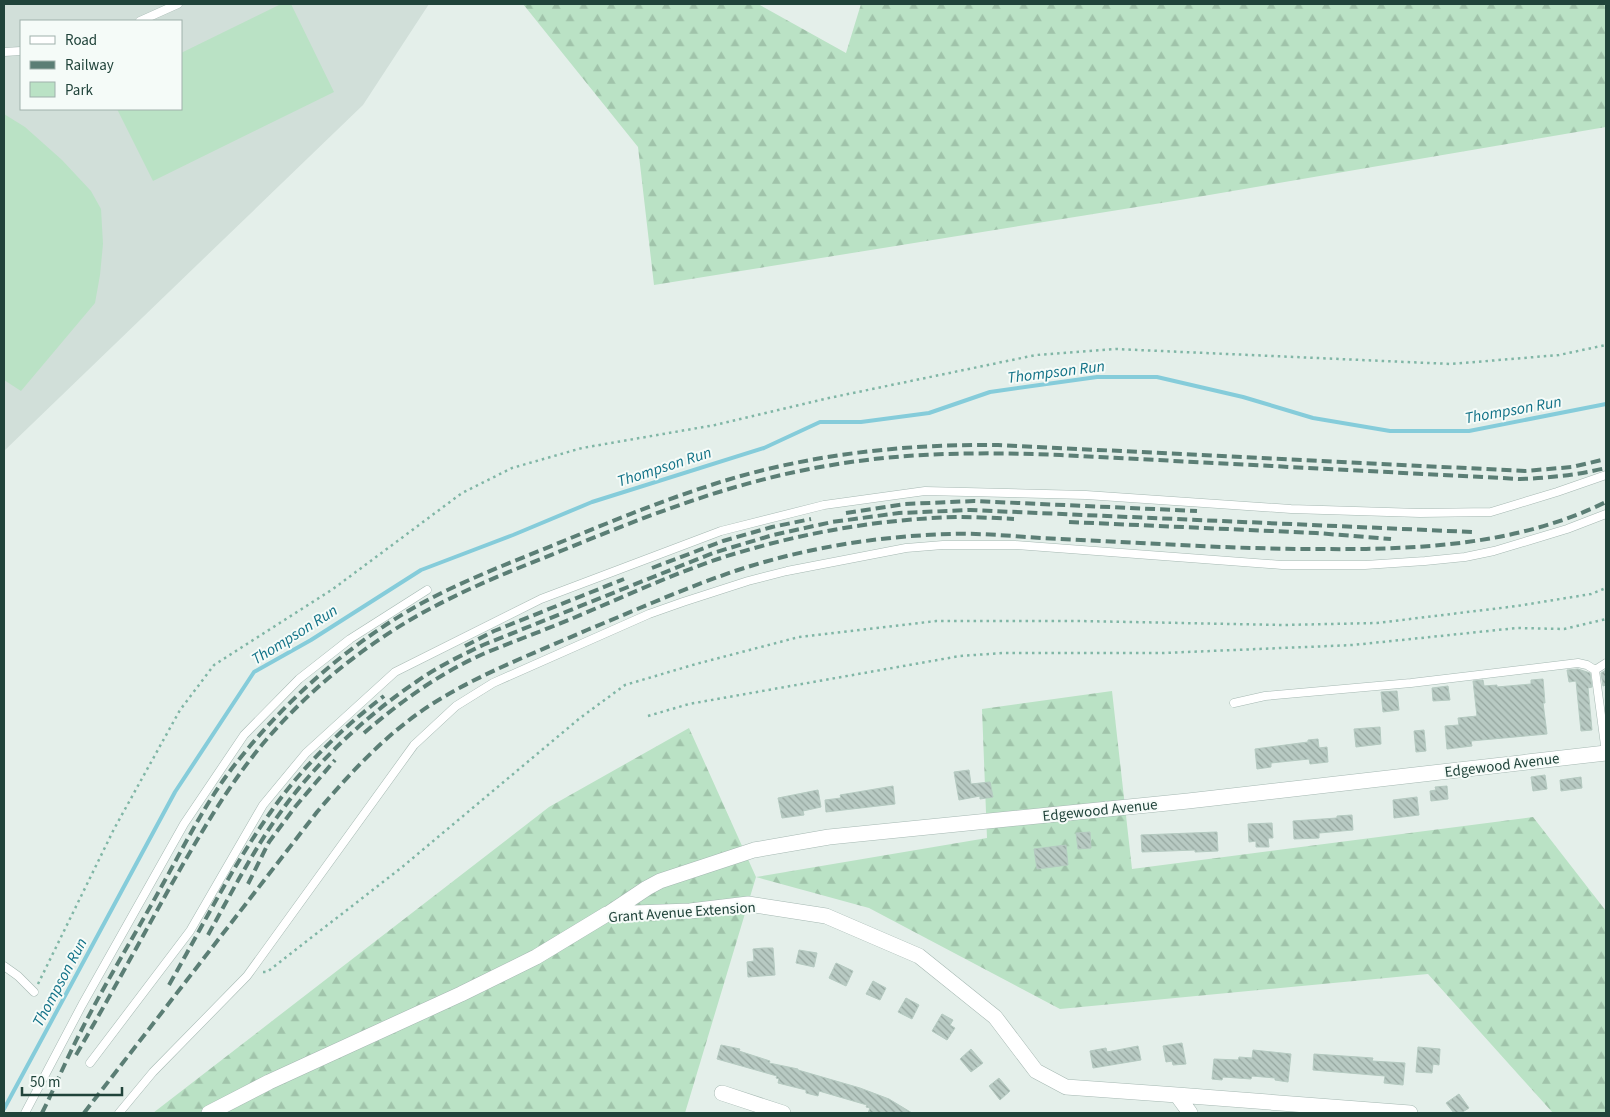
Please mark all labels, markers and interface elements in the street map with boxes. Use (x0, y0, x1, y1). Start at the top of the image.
legend (20, 20, 182, 110)
text: Road (65, 30, 97, 51)
text: Railway (65, 55, 114, 76)
text: Park (65, 80, 94, 101)
water label: Thompson Run (1006, 355, 1106, 389)
water label: Thompson Run (1463, 391, 1563, 429)
water label: Thompson Run (614, 441, 714, 493)
water label: Thompson Run (247, 600, 342, 670)
street label: Edgewood Avenue (1443, 748, 1561, 783)
street label: Edgewood Avenue (1042, 794, 1159, 827)
street label: Grant Avenue Extension (608, 897, 756, 928)
water label: Thompson Run (27, 934, 93, 1031)
scale bar (22, 1064, 122, 1096)
text: 50 m (30, 1072, 60, 1093)

